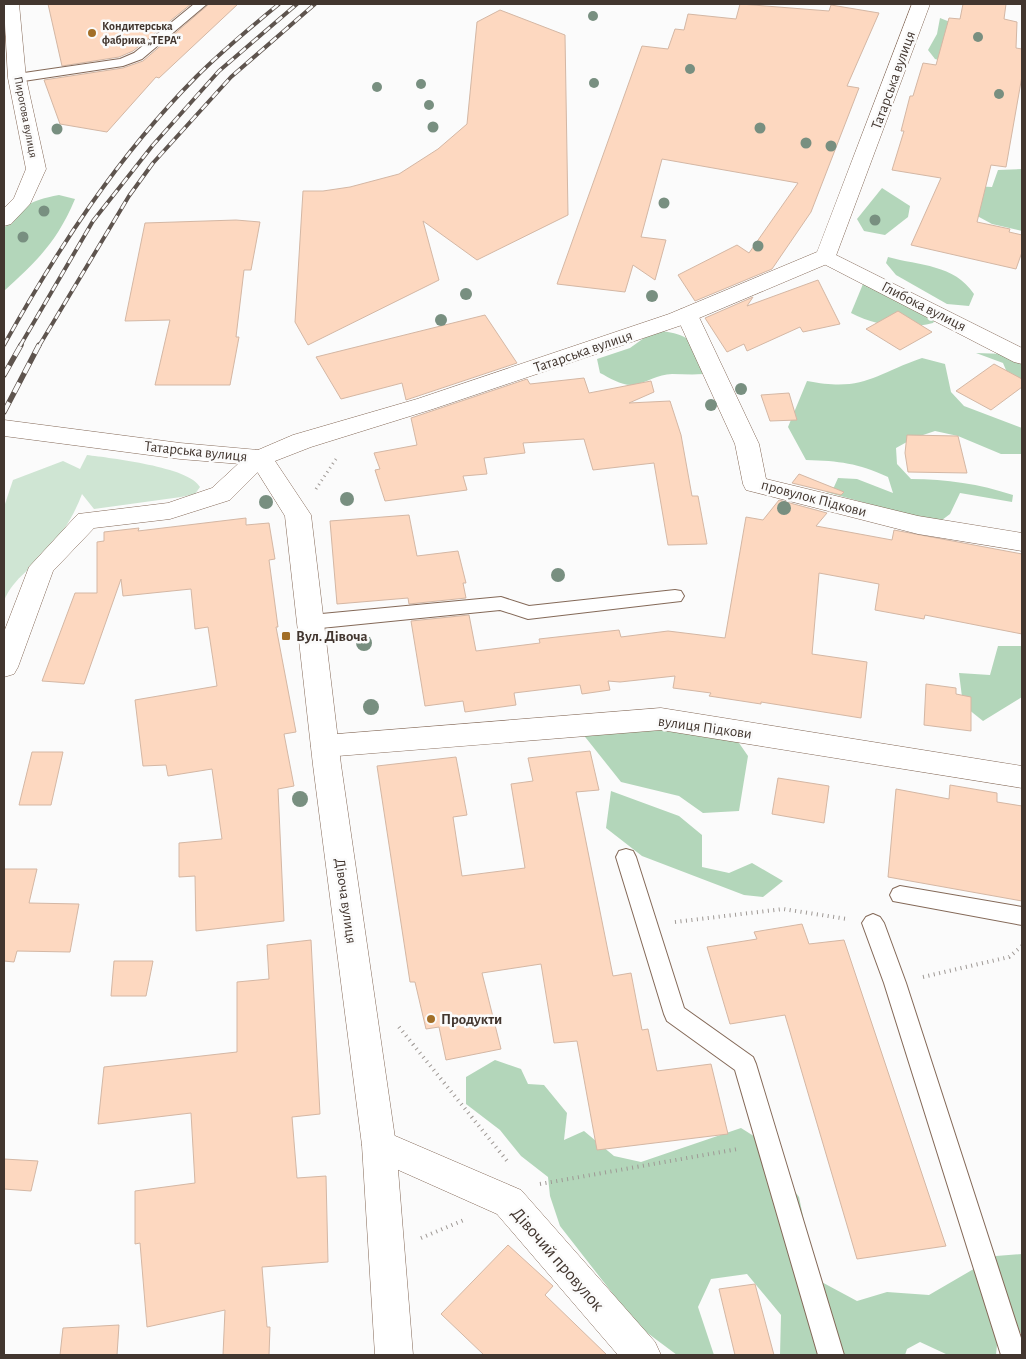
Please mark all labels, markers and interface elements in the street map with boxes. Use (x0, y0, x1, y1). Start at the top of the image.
place label: Кондитерська фабрика „ТЕРА“ (102, 20, 182, 46)
marker: Кондитерська фабрика „ТЕРА“ (86, 27, 98, 39)
street label: Татарська вулиця (869, 29, 918, 131)
street label: Пирогова вулиця (11, 75, 40, 159)
street label: Глибока вулиця (879, 279, 968, 334)
street label: Татарська вулиця (532, 328, 634, 375)
street label: Татарська вулиця (144, 439, 248, 464)
street label: провулок Підкови (760, 477, 868, 520)
place label: Вул. Дівоча (296, 629, 368, 644)
marker: Вул. Дівоча (280, 630, 292, 642)
street label: вулиця Підкови (657, 713, 753, 741)
street label: Дівоча вулиця (332, 857, 359, 945)
place label: Продукти (441, 1012, 502, 1027)
marker: Продукти (425, 1013, 437, 1025)
street label: Дівочий провулок (508, 1204, 607, 1315)

